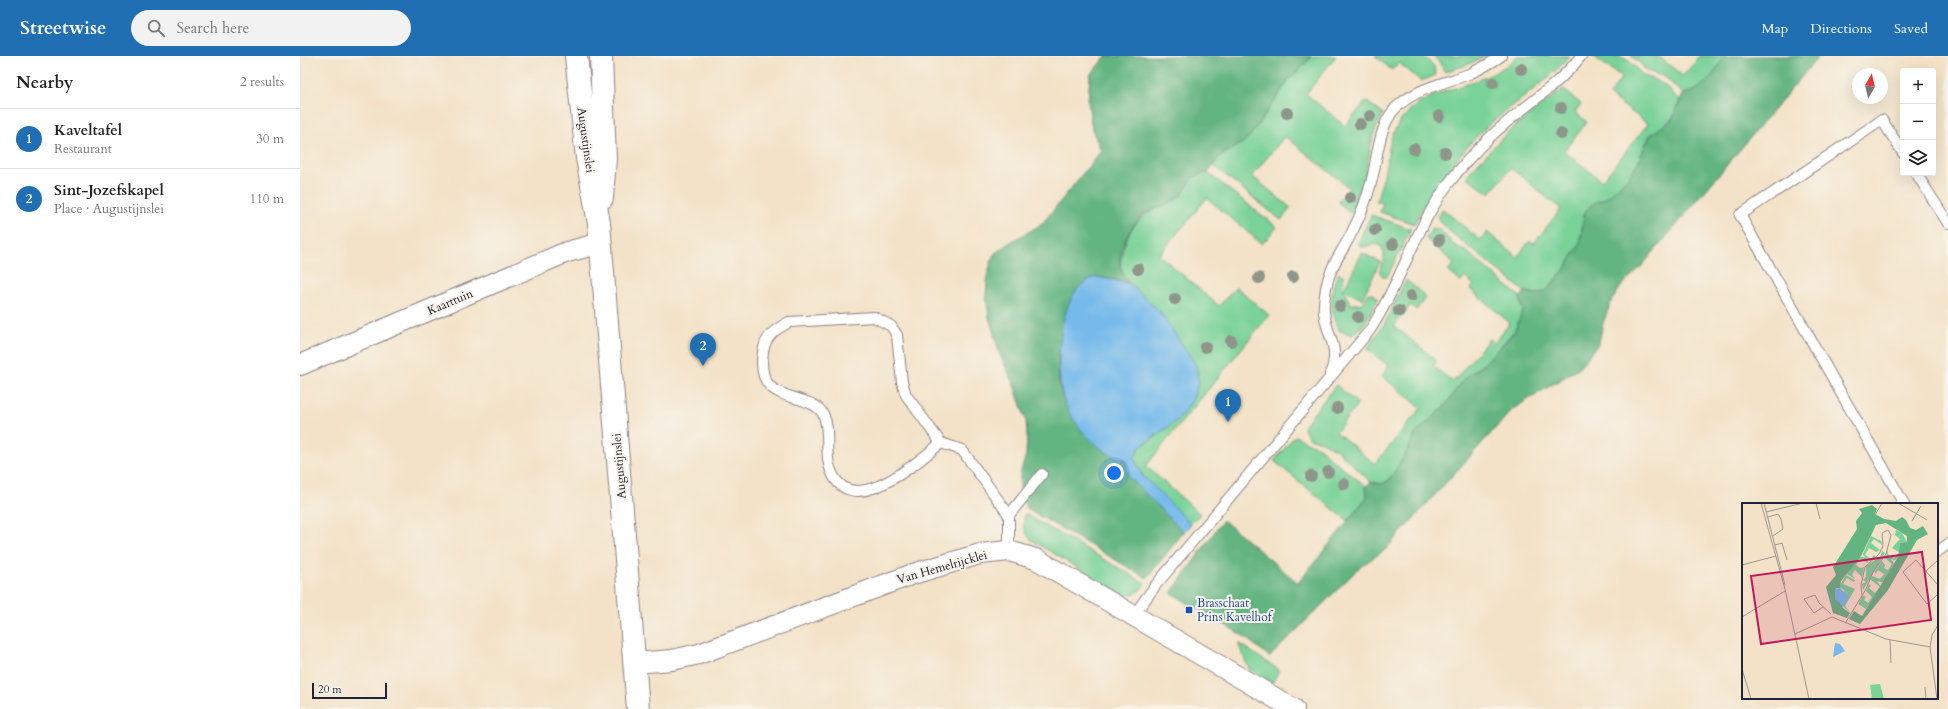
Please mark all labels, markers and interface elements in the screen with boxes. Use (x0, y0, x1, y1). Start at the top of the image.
search box (131, 10, 411, 46)
text: Streetwise (20, 15, 107, 41)
icon: search (145, 17, 167, 39)
text: Search here (177, 18, 249, 38)
text: Map (1762, 19, 1788, 38)
text: Directions (1810, 19, 1872, 38)
text: Saved (1894, 19, 1928, 38)
north arrow (1852, 68, 1888, 104)
map controls (1900, 68, 1936, 176)
button: + (1900, 68, 1936, 104)
text: Nearby (16, 71, 73, 94)
text: 2 results (240, 73, 284, 91)
button: − (1900, 104, 1936, 140)
street label: Augustijnslei (574, 106, 599, 174)
text: Kaveltafel (54, 120, 122, 140)
text: 1 (26, 130, 32, 148)
text: 30 m (256, 130, 284, 148)
text: Restaurant (54, 140, 112, 158)
button: layers (1900, 140, 1936, 176)
text: Sint-Jozefskapel (54, 180, 164, 200)
text: 2 (26, 190, 32, 208)
text: 110 m (250, 190, 284, 208)
text: Place · Augustijnslei (54, 200, 164, 218)
street label: Kaarttuin (425, 285, 475, 319)
pin: 2 (690, 333, 716, 366)
pin: 1 (1215, 389, 1241, 422)
street label: Augustijnslei (608, 432, 630, 499)
your location (1104, 463, 1124, 483)
inset map (1742, 503, 1938, 699)
street label: Van Hemelrijcklei (895, 546, 990, 588)
place label: Brasschaat Prins Kavelhof (1197, 595, 1274, 625)
marker: Brasschaat Prins Kavelhof (1184, 605, 1194, 615)
scale bar (312, 681, 387, 700)
text: 20 m (318, 682, 342, 697)

